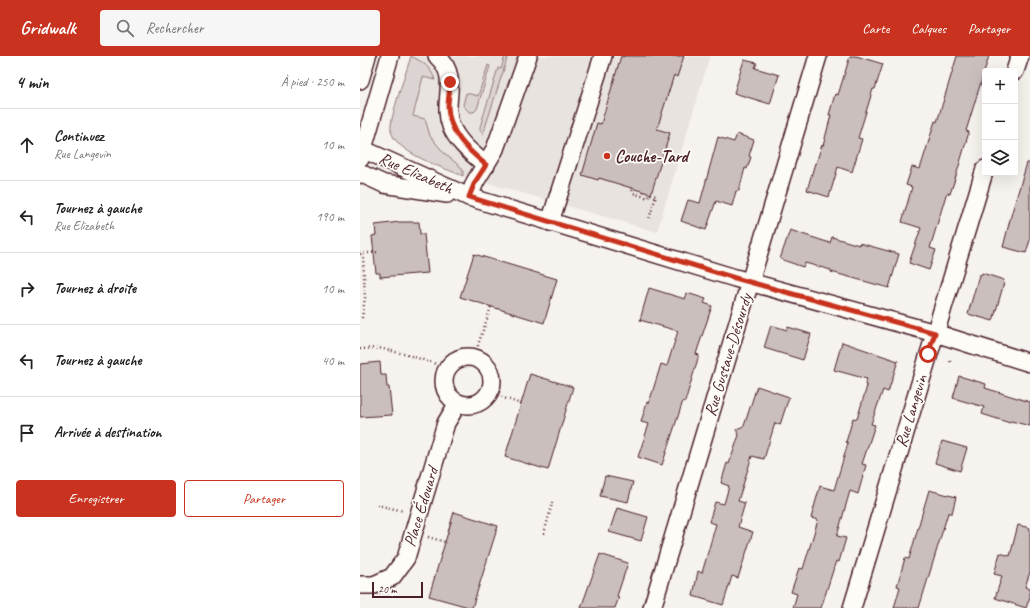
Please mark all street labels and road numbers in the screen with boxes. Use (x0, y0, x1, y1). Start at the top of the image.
street label: Rue Elizabeth (376, 147, 457, 199)
street label: Rue Gustave-Désourdy (699, 290, 757, 419)
street label: Rue Langevin (890, 371, 932, 450)
street label: Place Édouard (398, 462, 444, 549)

